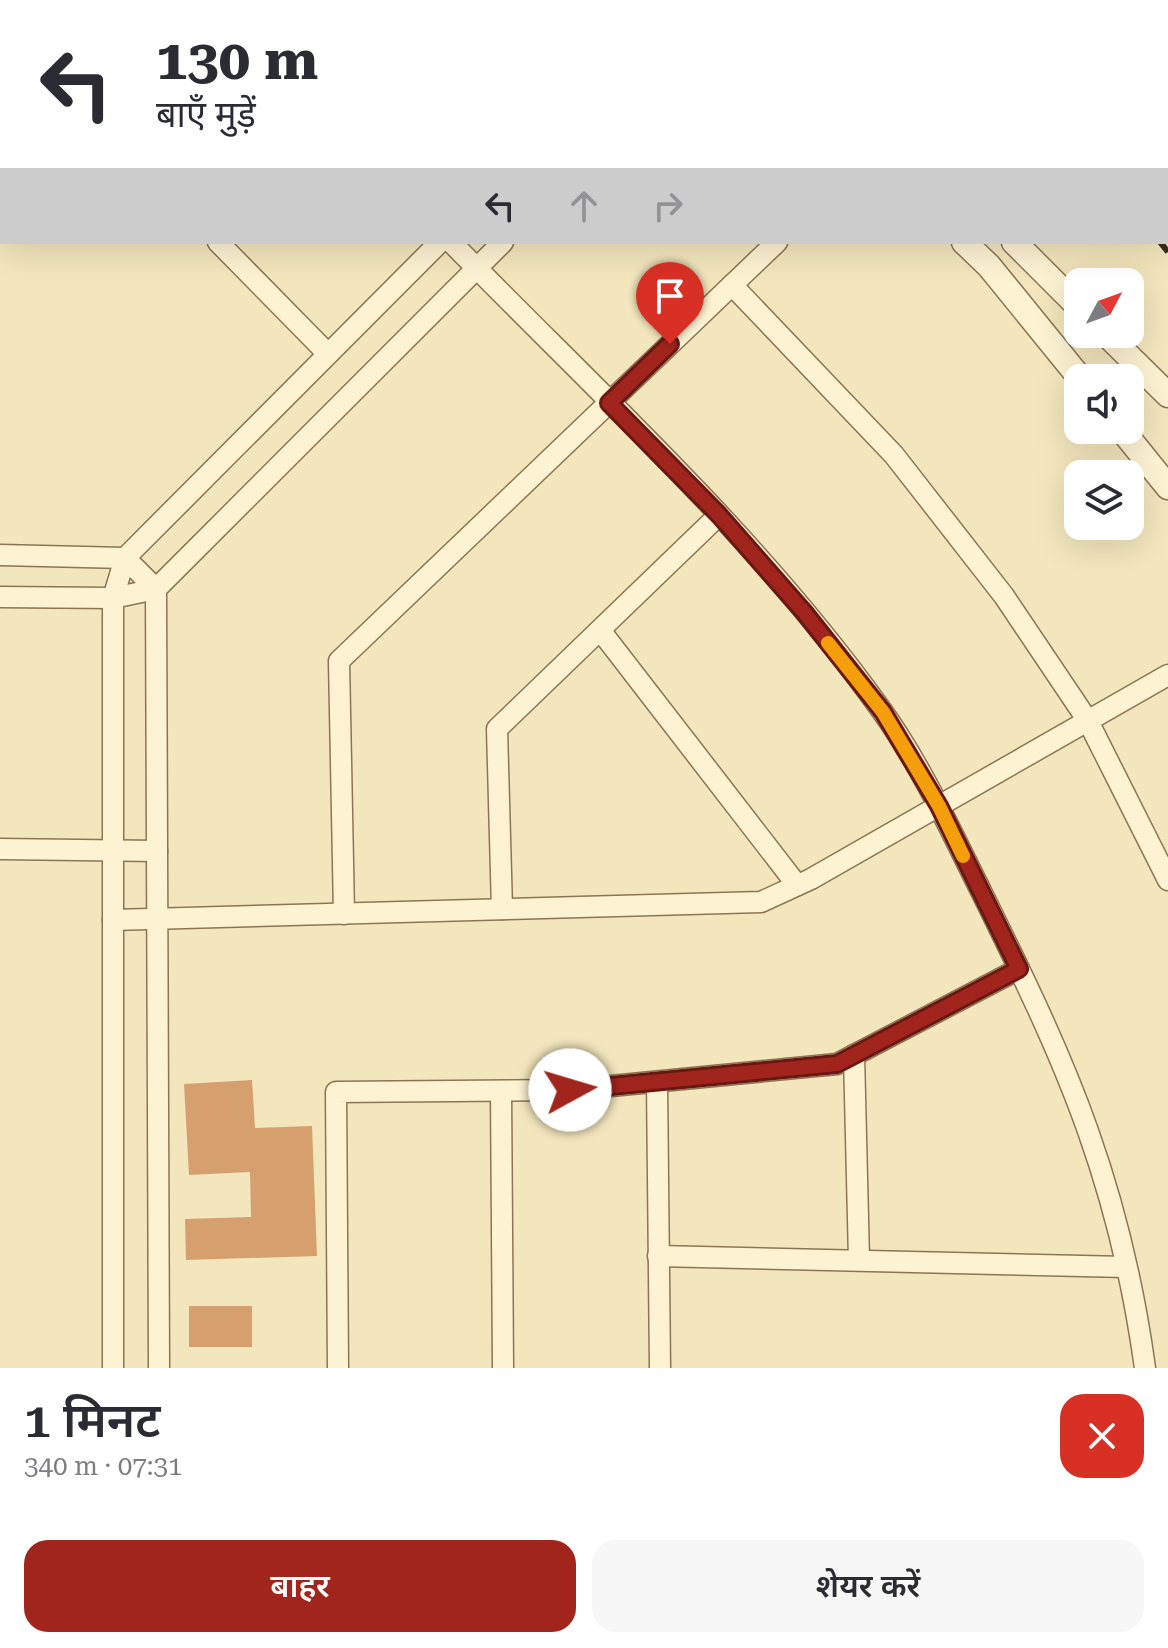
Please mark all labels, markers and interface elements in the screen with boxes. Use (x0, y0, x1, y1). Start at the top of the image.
text: 130 m (156, 27, 318, 93)
icon: left (24, 32, 128, 136)
text: बाएँ मुड़ें (156, 94, 256, 136)
icon: left (478, 184, 522, 228)
icon: ahead (562, 184, 606, 228)
icon: right (646, 184, 690, 228)
pin (636, 262, 704, 344)
north arrow (1064, 268, 1144, 348)
map controls (1064, 268, 1144, 540)
icon: arrive (648, 274, 692, 318)
button: sound (1064, 364, 1144, 444)
button: layers (1064, 460, 1144, 540)
position arrow (528, 1048, 612, 1132)
text: 1 मिनट (24, 1393, 160, 1449)
button: close (1060, 1394, 1144, 1478)
text: 340 m · 07:31 (24, 1451, 183, 1481)
button: बाहर (24, 1540, 576, 1632)
button: शेयर करें (592, 1540, 1144, 1632)

